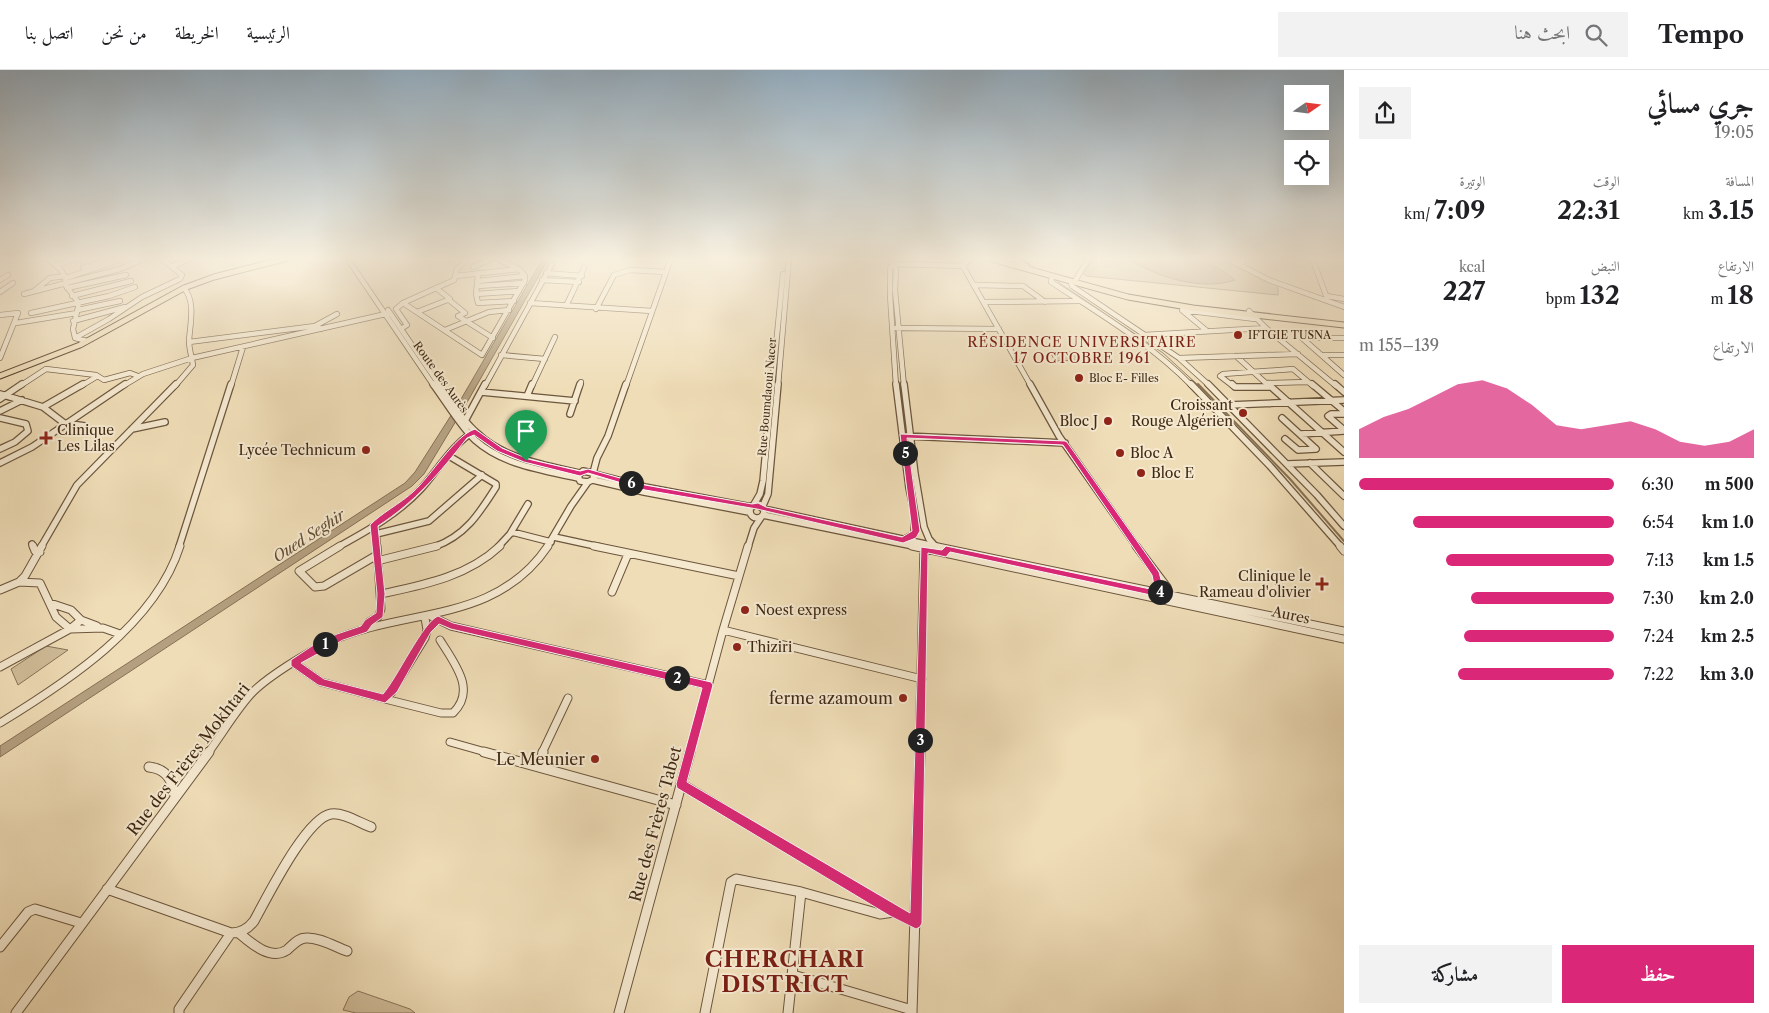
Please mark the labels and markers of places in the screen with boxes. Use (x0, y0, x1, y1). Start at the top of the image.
place label: IFTGIE TUSNA (1248, 328, 1332, 342)
marker: IFTGIE TUSNA (1232, 329, 1244, 341)
place label: Bloc E- Filles (1089, 371, 1159, 385)
marker: Bloc E- Filles (1073, 372, 1085, 384)
place label: Croissant Rouge Algérien (1131, 396, 1233, 430)
marker: Croissant Rouge Algérien (1237, 407, 1249, 419)
pin (505, 410, 547, 461)
place label: Bloc J (1059, 412, 1098, 430)
marker: Bloc J (1102, 415, 1114, 427)
place label: Clinique Les Lilas (57, 421, 115, 455)
marker: Clinique Les Lilas (39, 431, 53, 445)
pin: 5 (892, 440, 918, 466)
place label: Lycée Technicum (239, 441, 356, 459)
marker: Lycée Technicum (360, 444, 372, 456)
place label: Bloc A (1130, 444, 1174, 462)
marker: Bloc A (1114, 447, 1126, 459)
place label: Bloc E (1151, 464, 1194, 482)
marker: Bloc E (1135, 467, 1147, 479)
pin: 6 (618, 470, 644, 496)
place label: Clinique le Rameau d'olivier (1199, 567, 1311, 601)
marker: Clinique le Rameau d'olivier (1315, 577, 1329, 591)
pin: 4 (1148, 580, 1172, 604)
place label: Noest express (755, 601, 847, 619)
marker: Noest express (739, 604, 751, 616)
pin: 1 (312, 632, 338, 656)
place label: Thiziri (747, 638, 792, 656)
marker: Thiziri (731, 641, 743, 653)
pin: 2 (664, 666, 690, 690)
place label: ferme azamoum (769, 688, 893, 708)
marker: ferme azamoum (897, 692, 909, 704)
pin: 3 (908, 728, 932, 752)
place label: Le Meunier (496, 749, 585, 769)
marker: Le Meunier (589, 753, 601, 765)

